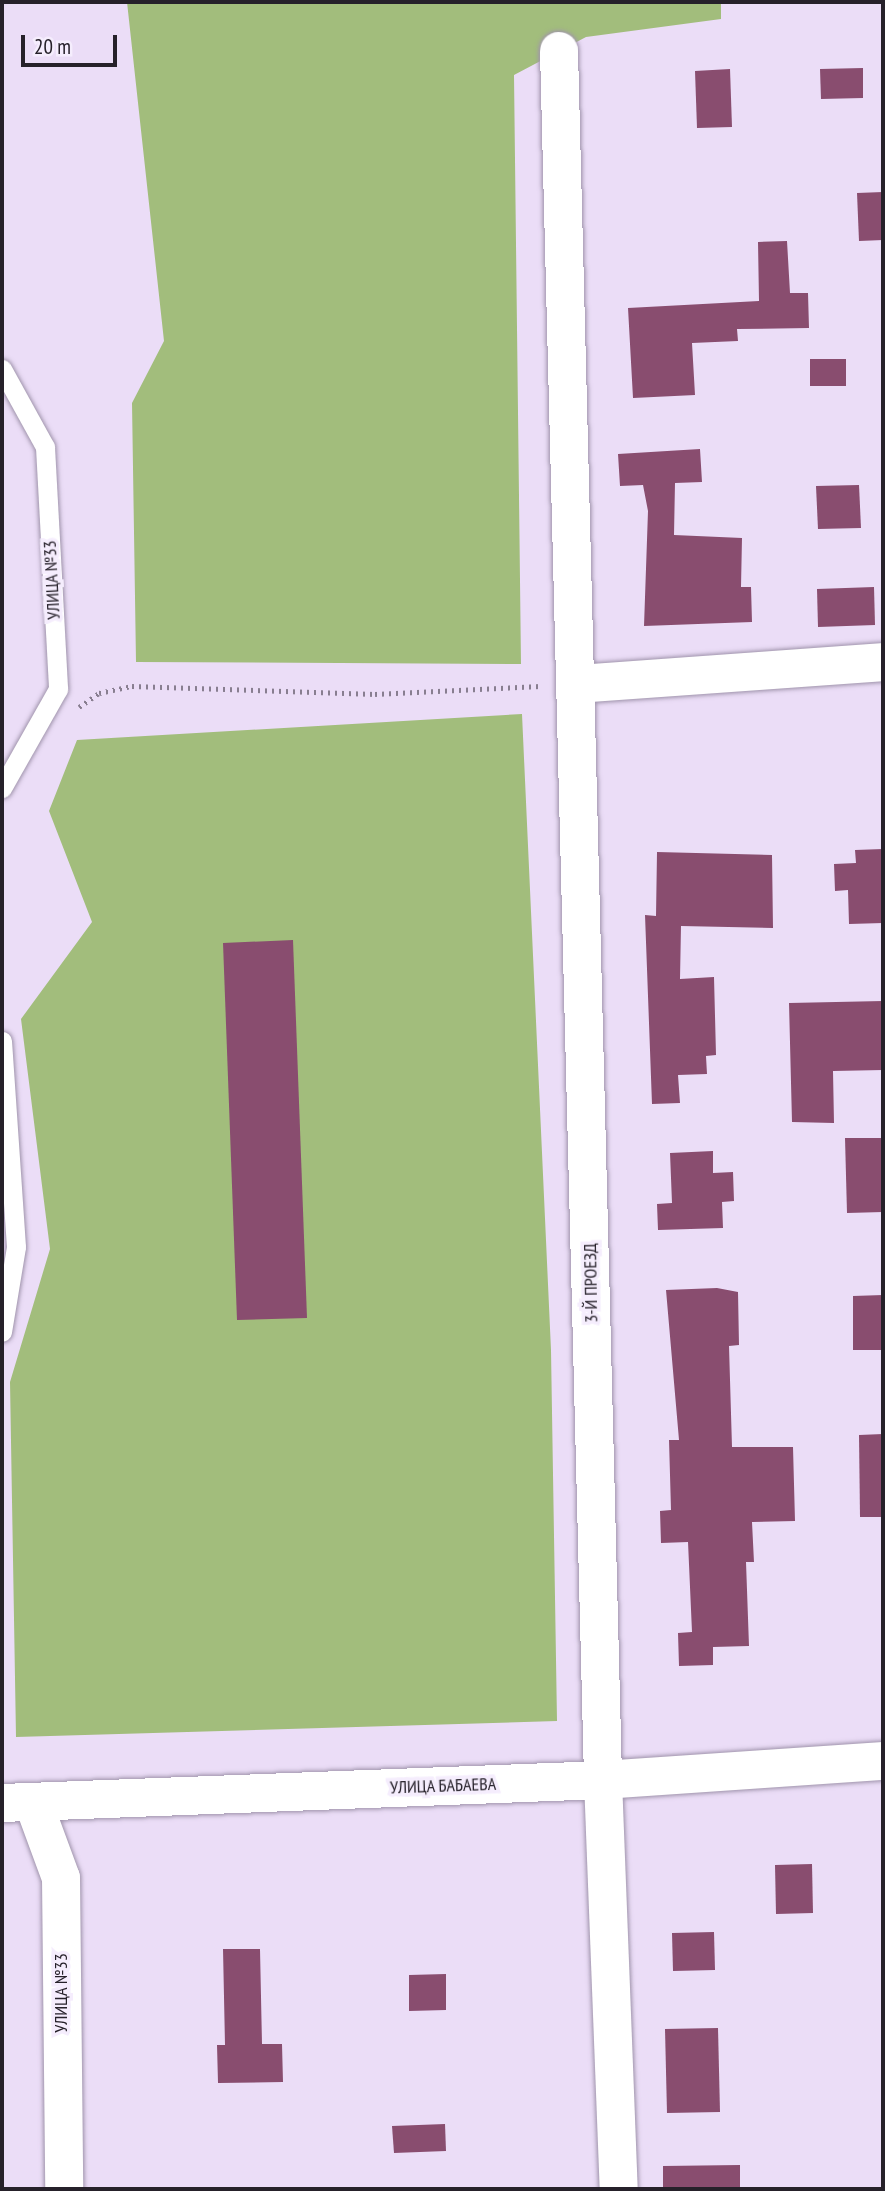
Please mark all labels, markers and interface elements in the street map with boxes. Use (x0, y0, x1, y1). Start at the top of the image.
scale bar (24, 21, 121, 65)
text: 20 m (34, 33, 71, 60)
street label: УЛИЦА №33 (39, 539, 65, 621)
street label: 3-Й ПРОЕЗД (580, 1243, 602, 1323)
street label: УЛИЦА БАБАЕВА (389, 1773, 497, 1799)
street label: УЛИЦА №33 (50, 1953, 72, 2033)

